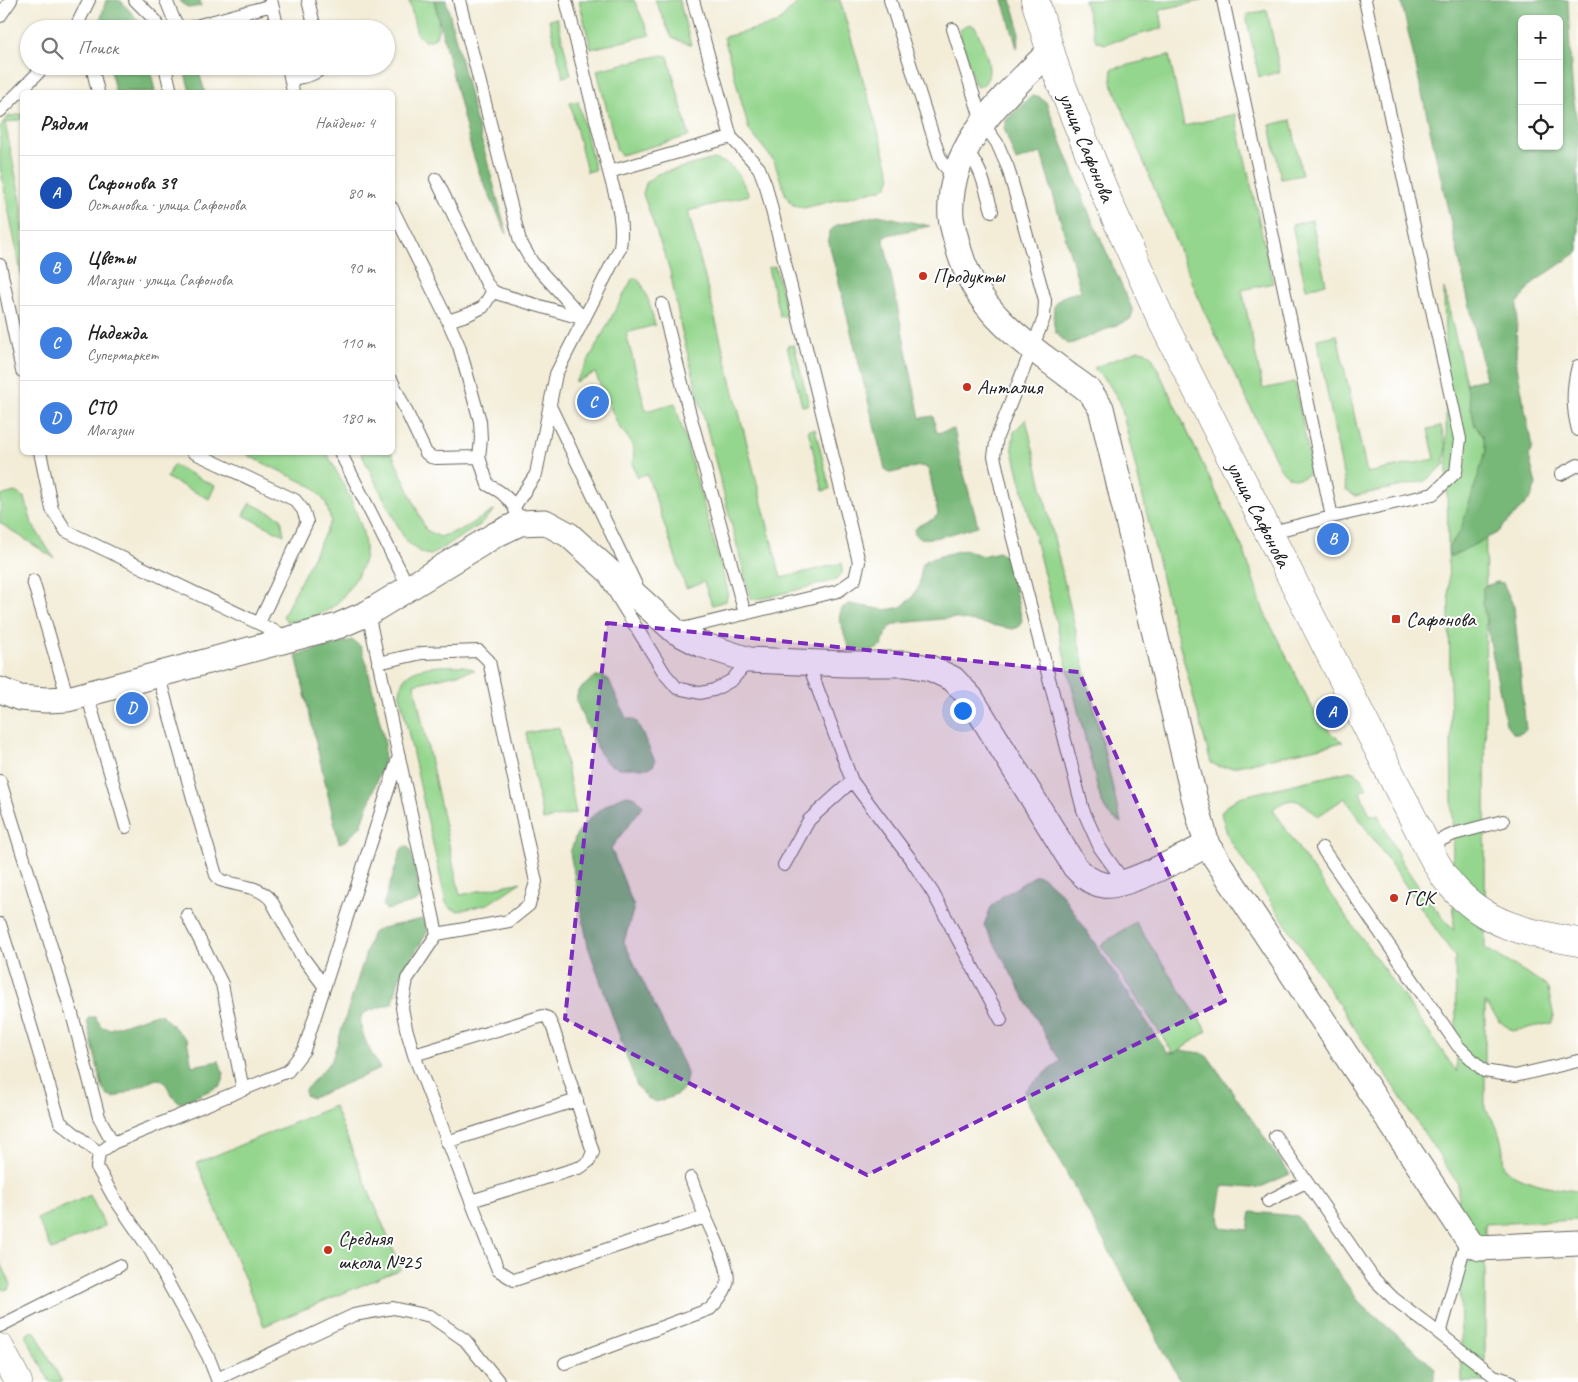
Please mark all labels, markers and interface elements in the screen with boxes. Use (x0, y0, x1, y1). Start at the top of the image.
map controls (1518, 15, 1563, 150)
button: + (1518, 15, 1563, 60)
search box (20, 20, 395, 75)
icon: search (38, 34, 66, 62)
text: Поиск (78, 36, 118, 60)
button: − (1518, 60, 1563, 105)
street label: улица Сафонова (1053, 87, 1121, 207)
button: locate (1518, 105, 1563, 150)
text: Рядом (40, 110, 87, 136)
text: Найдено: 4 (315, 113, 375, 133)
text: Сафонова 39 (87, 171, 176, 195)
text: A (52, 183, 60, 203)
text: 80 m (348, 183, 375, 203)
text: Остановка · улица Сафонова (87, 195, 246, 215)
text: Цветы (87, 246, 135, 270)
text: B (52, 258, 60, 278)
text: 90 m (348, 258, 375, 278)
place label: Продукты (933, 263, 1006, 289)
text: Магазин · улица Сафонова (87, 270, 232, 290)
marker: Продукты (917, 270, 929, 282)
text: Надежда (87, 321, 146, 345)
text: C (52, 333, 60, 353)
text: 110 m (341, 333, 375, 353)
text: Супермаркет (87, 345, 158, 365)
place label: Анталия (977, 374, 1044, 400)
marker: Анталия (961, 381, 973, 393)
pin: C (577, 383, 609, 421)
text: СТО (87, 396, 115, 420)
text: D (51, 408, 61, 428)
text: 180 m (341, 408, 375, 428)
text: Магазин (87, 420, 134, 440)
street label: улица Сафонова (1220, 455, 1298, 573)
pin: B (1317, 520, 1349, 558)
place label: Сафонова (1406, 606, 1477, 632)
marker: Сафонова (1390, 613, 1402, 625)
pin: D (116, 689, 148, 727)
pin: A (1316, 693, 1348, 731)
your location (950, 698, 976, 724)
place label: ГСК (1404, 885, 1438, 911)
marker: ГСК (1388, 892, 1400, 904)
place label: Средняя школа №25 (338, 1225, 423, 1275)
marker: Средняя школа №25 (322, 1244, 334, 1256)

